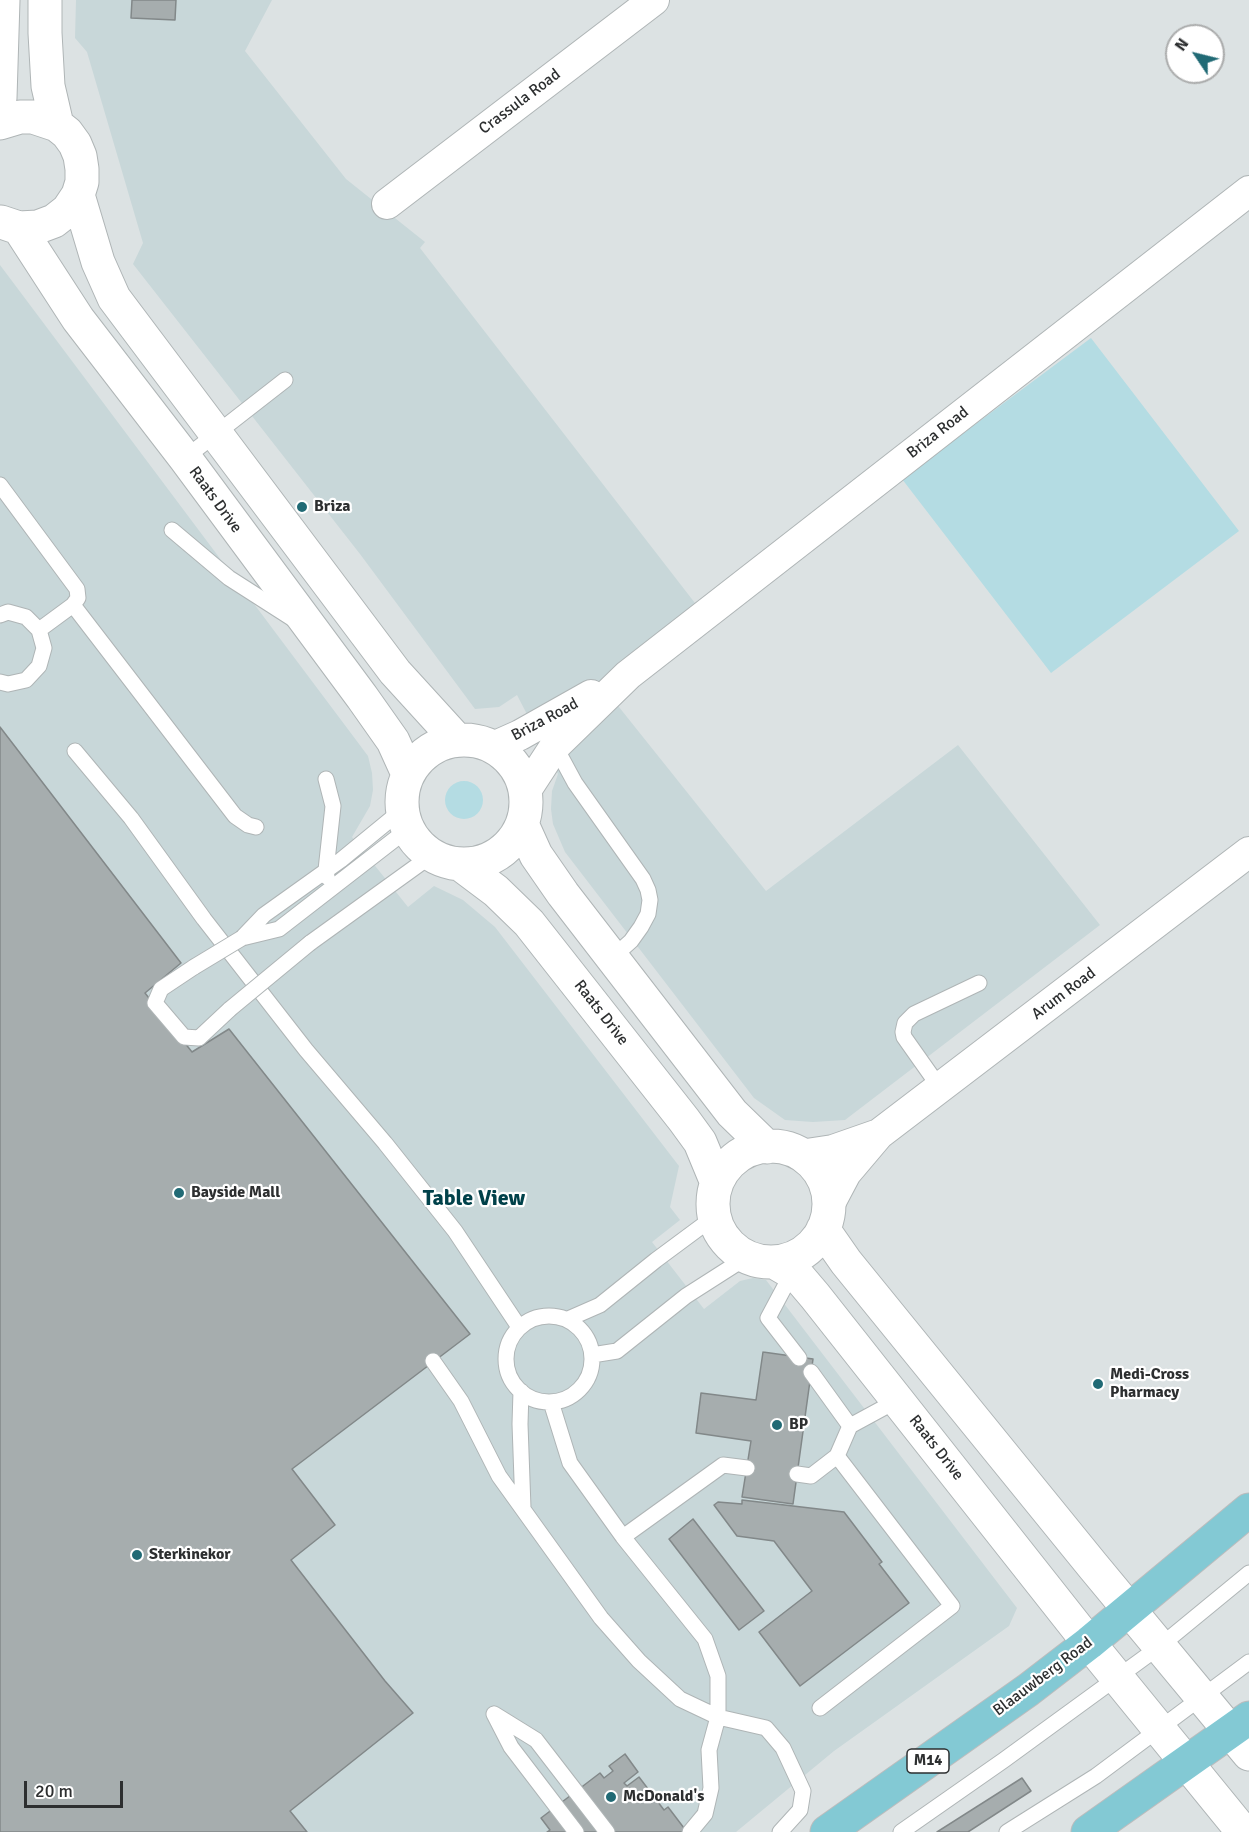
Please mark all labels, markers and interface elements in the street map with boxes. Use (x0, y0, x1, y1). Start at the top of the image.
north arrow (1165, 24, 1225, 84)
text: N (1171, 35, 1193, 55)
street label: Crassula Road (476, 65, 564, 139)
street label: Briza Road (903, 403, 973, 463)
street label: Raats Drive (184, 463, 246, 537)
place label: Briza (314, 497, 351, 517)
marker: Briza (295, 500, 309, 514)
street label: Briza Road (508, 694, 582, 746)
street label: Arum Road (1028, 964, 1100, 1024)
street label: Raats Drive (570, 977, 632, 1049)
place label: Bayside Mall (191, 1183, 280, 1203)
marker: Bayside Mall (172, 1186, 186, 1200)
district label: Table View (423, 1186, 525, 1212)
place label: Medi-Cross Pharmacy (1110, 1365, 1189, 1403)
marker: Medi-Cross Pharmacy (1091, 1377, 1105, 1391)
street label: Raats Drive (905, 1412, 967, 1484)
place label: BP (789, 1415, 808, 1435)
marker: BP (770, 1418, 784, 1432)
place label: Sterkinekor (149, 1545, 231, 1565)
marker: Sterkinekor (130, 1548, 144, 1562)
street label: Blaauwberg Road (990, 1633, 1096, 1721)
road number: M14 (907, 1749, 949, 1773)
scale bar (27, 1769, 126, 1807)
text: 20 m (35, 1780, 73, 1802)
place label: McDonald's (623, 1787, 704, 1807)
marker: McDonald's (604, 1790, 618, 1804)

